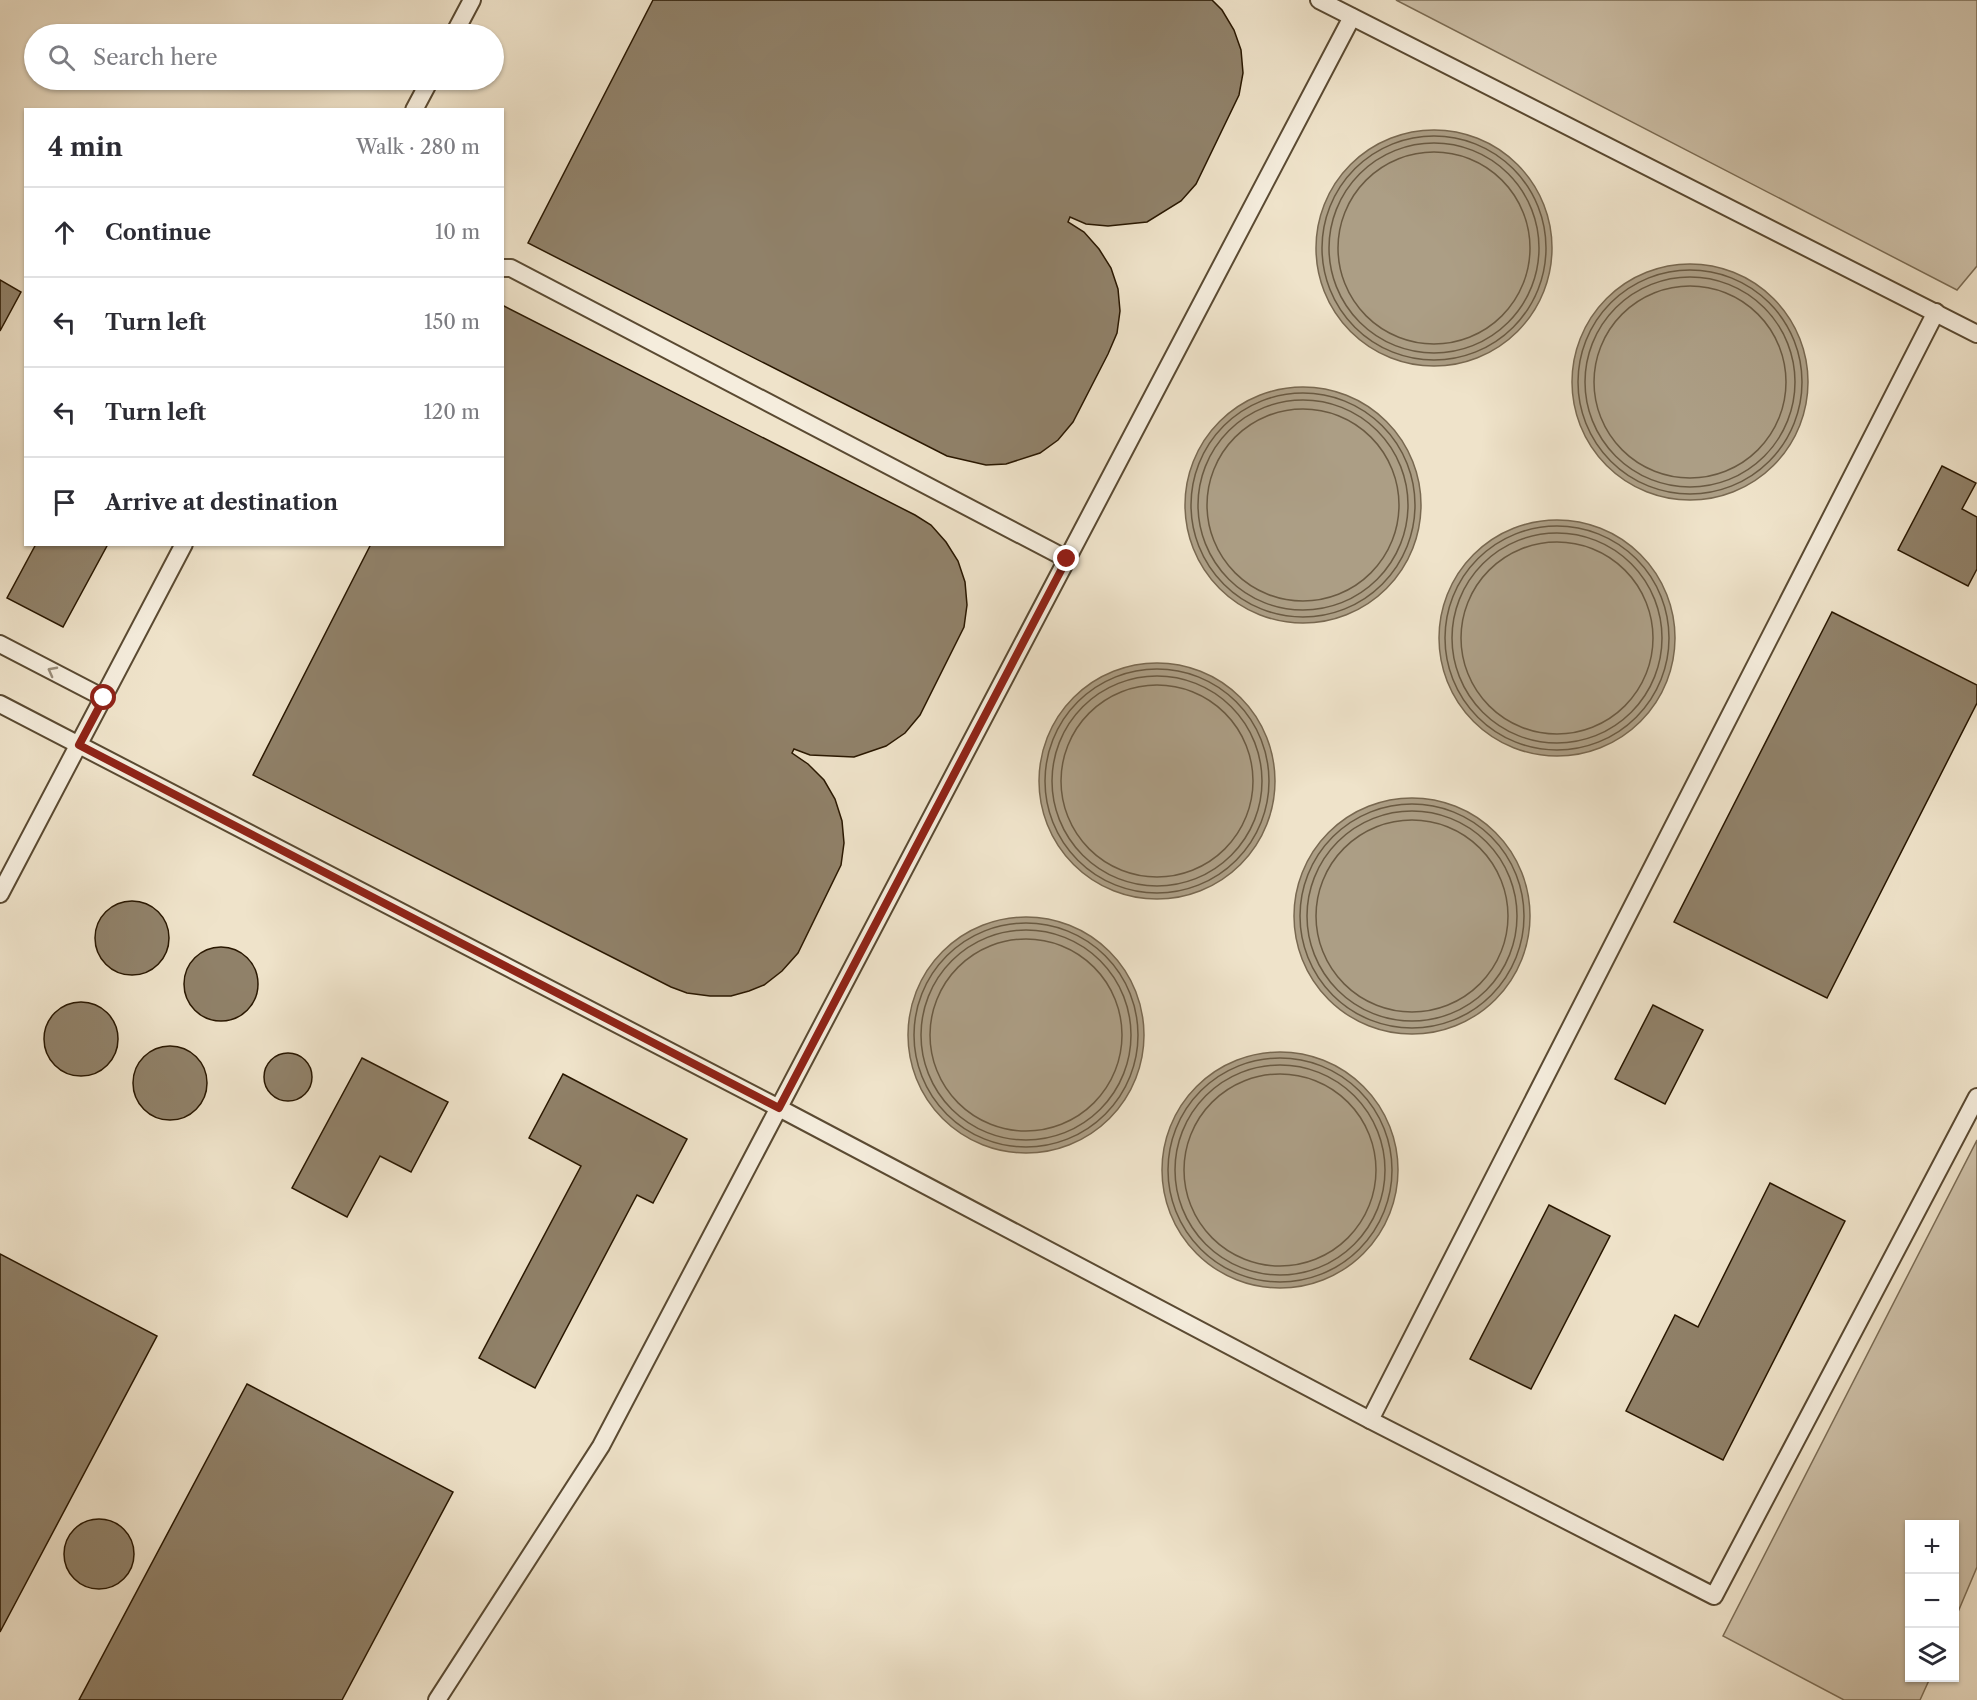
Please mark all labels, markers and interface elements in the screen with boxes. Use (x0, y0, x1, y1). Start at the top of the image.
search box (24, 24, 504, 90)
icon: search (45, 41, 78, 74)
text: Search here (93, 44, 218, 71)
text: 4 min (48, 131, 123, 163)
text: Walk · 280 m (356, 135, 480, 159)
icon: ahead (48, 216, 81, 249)
text: Continue (105, 219, 211, 246)
text: 10 m (435, 220, 480, 244)
icon: left (48, 306, 81, 339)
text: Turn left (105, 309, 206, 336)
text: 150 m (424, 310, 480, 334)
icon: left (48, 396, 81, 429)
text: Turn left (105, 399, 206, 426)
text: 120 m (423, 400, 480, 424)
icon: arrive (48, 486, 81, 519)
text: Arrive at destination (105, 489, 338, 516)
route end (1053, 545, 1079, 571)
one-way arrow (48, 667, 58, 678)
route start (90, 684, 116, 710)
map controls (1905, 1520, 1959, 1682)
button: + (1905, 1520, 1959, 1574)
button: − (1905, 1574, 1959, 1628)
button: layers (1905, 1628, 1959, 1682)

